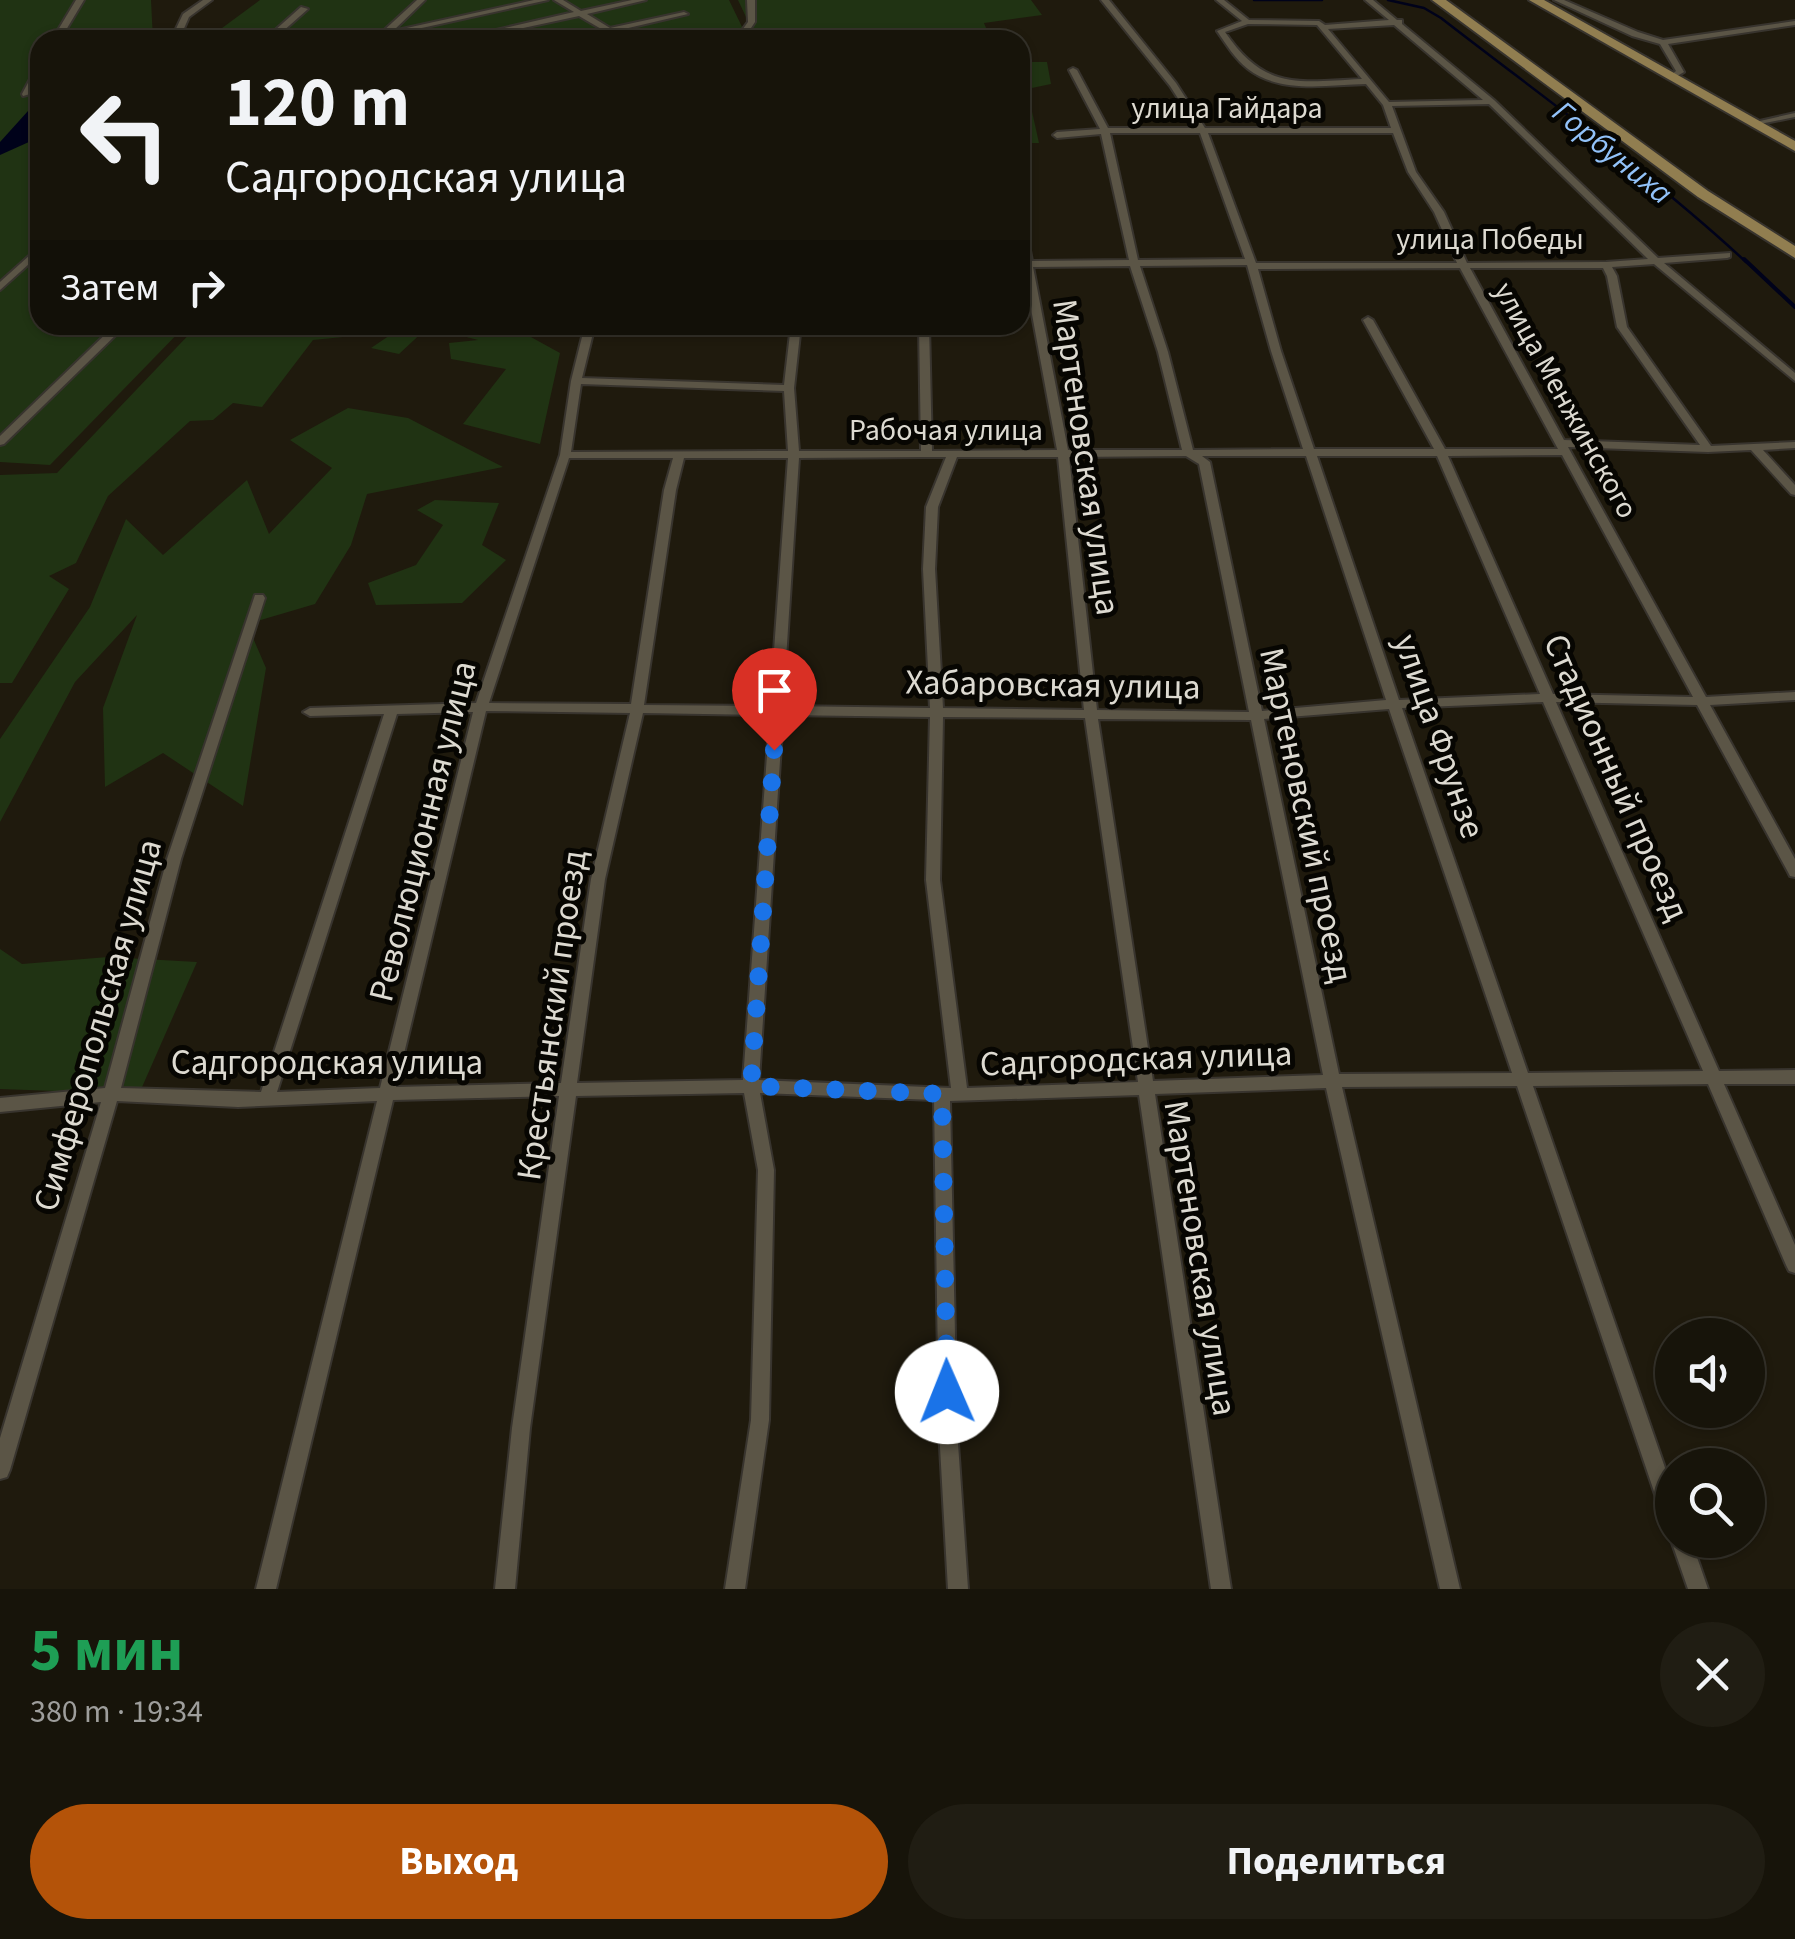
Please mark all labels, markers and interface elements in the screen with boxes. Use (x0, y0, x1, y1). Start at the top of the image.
text: 120 m (225, 53, 410, 153)
icon: left (60, 70, 190, 200)
street label: улица Гайдара (1131, 87, 1323, 130)
water label: Горбуниха (1542, 90, 1682, 216)
text: Садгородская улица (225, 146, 627, 210)
street label: улица Победы (1396, 218, 1584, 261)
icon: right (179, 260, 234, 315)
text: Затем (60, 261, 159, 315)
street label: улица Менжинского (1483, 274, 1648, 526)
street label: Мартеновская улица (1039, 296, 1133, 618)
street label: Рабочая улица (849, 409, 1043, 452)
street label: Стадионный проезд (1530, 626, 1702, 929)
street label: улица Фрунзе (1381, 627, 1497, 845)
street label: Мартеновский проезд (1246, 643, 1366, 987)
pin (732, 648, 817, 751)
street label: Революционная улица (356, 656, 490, 1007)
street label: Хабаровская улица (905, 657, 1201, 713)
icon: arrive (747, 663, 802, 718)
street label: Симферопольская улица (21, 833, 175, 1217)
street label: Крестьянский проезд (504, 847, 600, 1183)
street label: Садгородская улица (979, 1029, 1293, 1089)
street label: Садгородская улица (171, 1038, 483, 1088)
street label: Мартеновская улица (1150, 1097, 1250, 1419)
map controls (1655, 1318, 1765, 1558)
button: sound (1655, 1318, 1765, 1428)
position arrow (895, 1340, 999, 1444)
button: search (1655, 1448, 1765, 1558)
text: 5 мин (30, 1609, 183, 1694)
button: close (1660, 1622, 1765, 1727)
text: 380 m · 19:34 (30, 1689, 203, 1735)
button: Выход (30, 1804, 888, 1919)
button: Поделиться (908, 1804, 1765, 1919)

